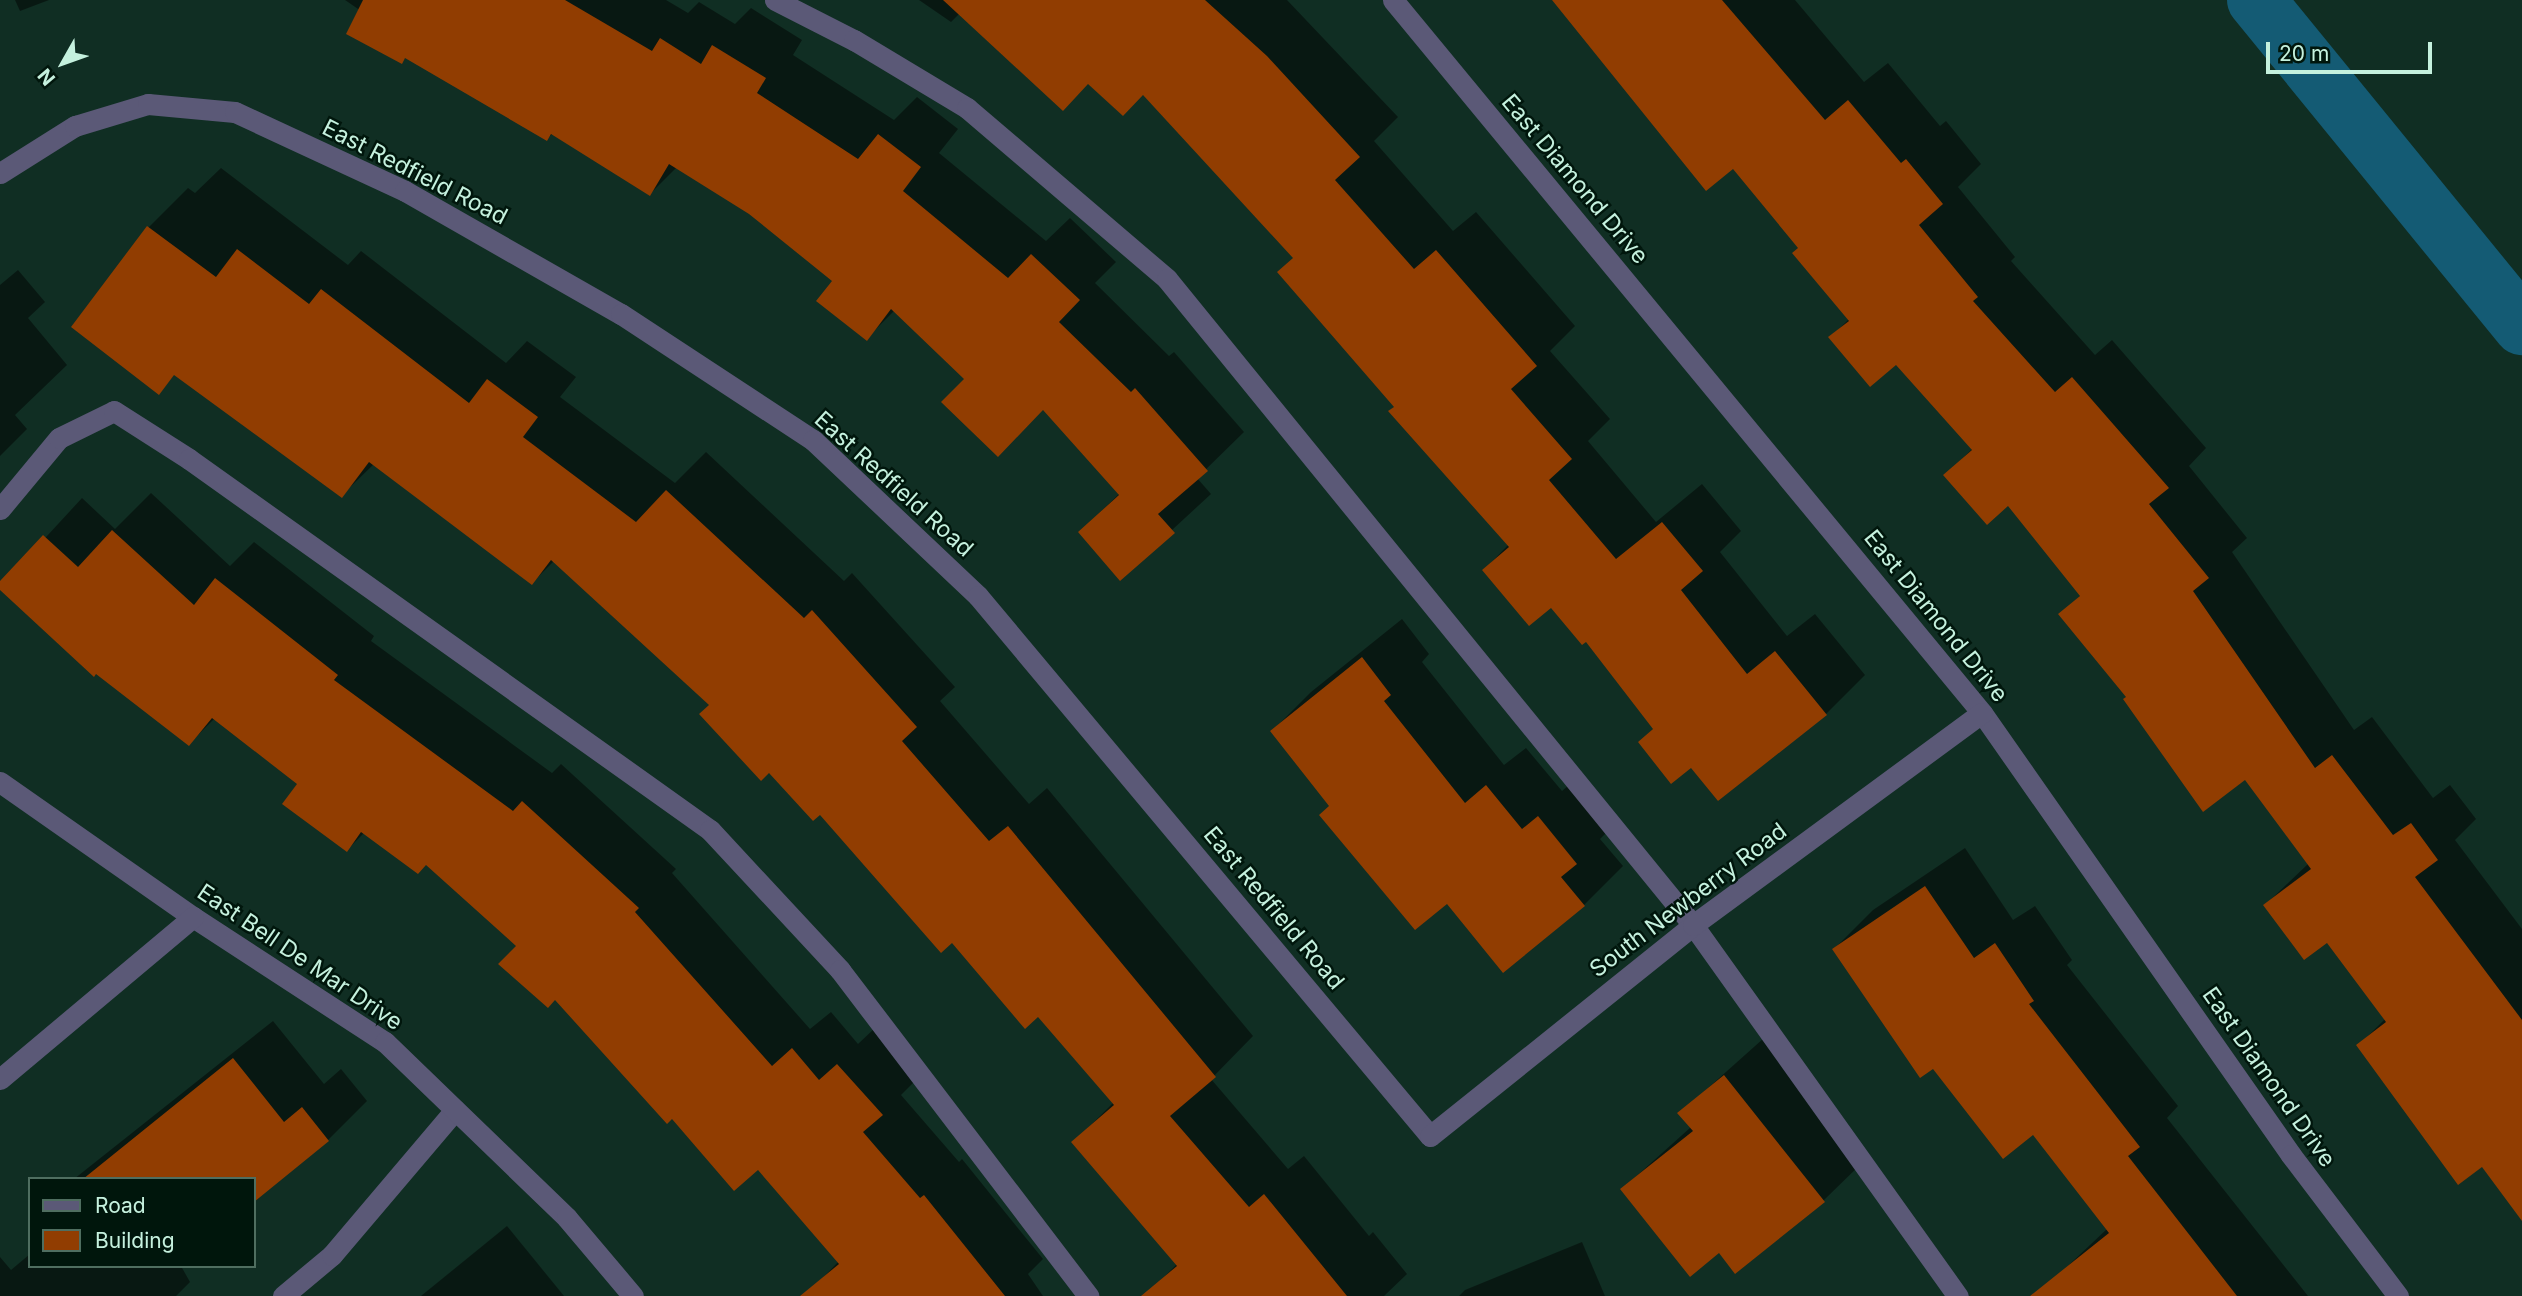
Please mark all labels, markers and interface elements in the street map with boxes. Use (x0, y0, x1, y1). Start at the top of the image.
north arrow (28, 28, 98, 98)
scale bar (2270, 28, 2436, 72)
text: 20 m (2279, 41, 2329, 66)
text: N (33, 64, 60, 90)
street label: East Diamond Drive (1496, 89, 1654, 269)
street label: East Redfield Road (318, 113, 512, 231)
street label: East Redfield Road (809, 406, 979, 562)
street label: East Diamond Drive (1858, 525, 2014, 707)
street label: South Newberry Road (1584, 817, 1792, 983)
street label: East Redfield Road (1198, 821, 1350, 995)
street label: East Bell De Mar Drive (192, 878, 408, 1036)
street label: East Diamond Drive (2197, 982, 2341, 1172)
legend (28, 1177, 256, 1268)
text: Road (95, 1193, 146, 1218)
text: Building (95, 1228, 175, 1253)

